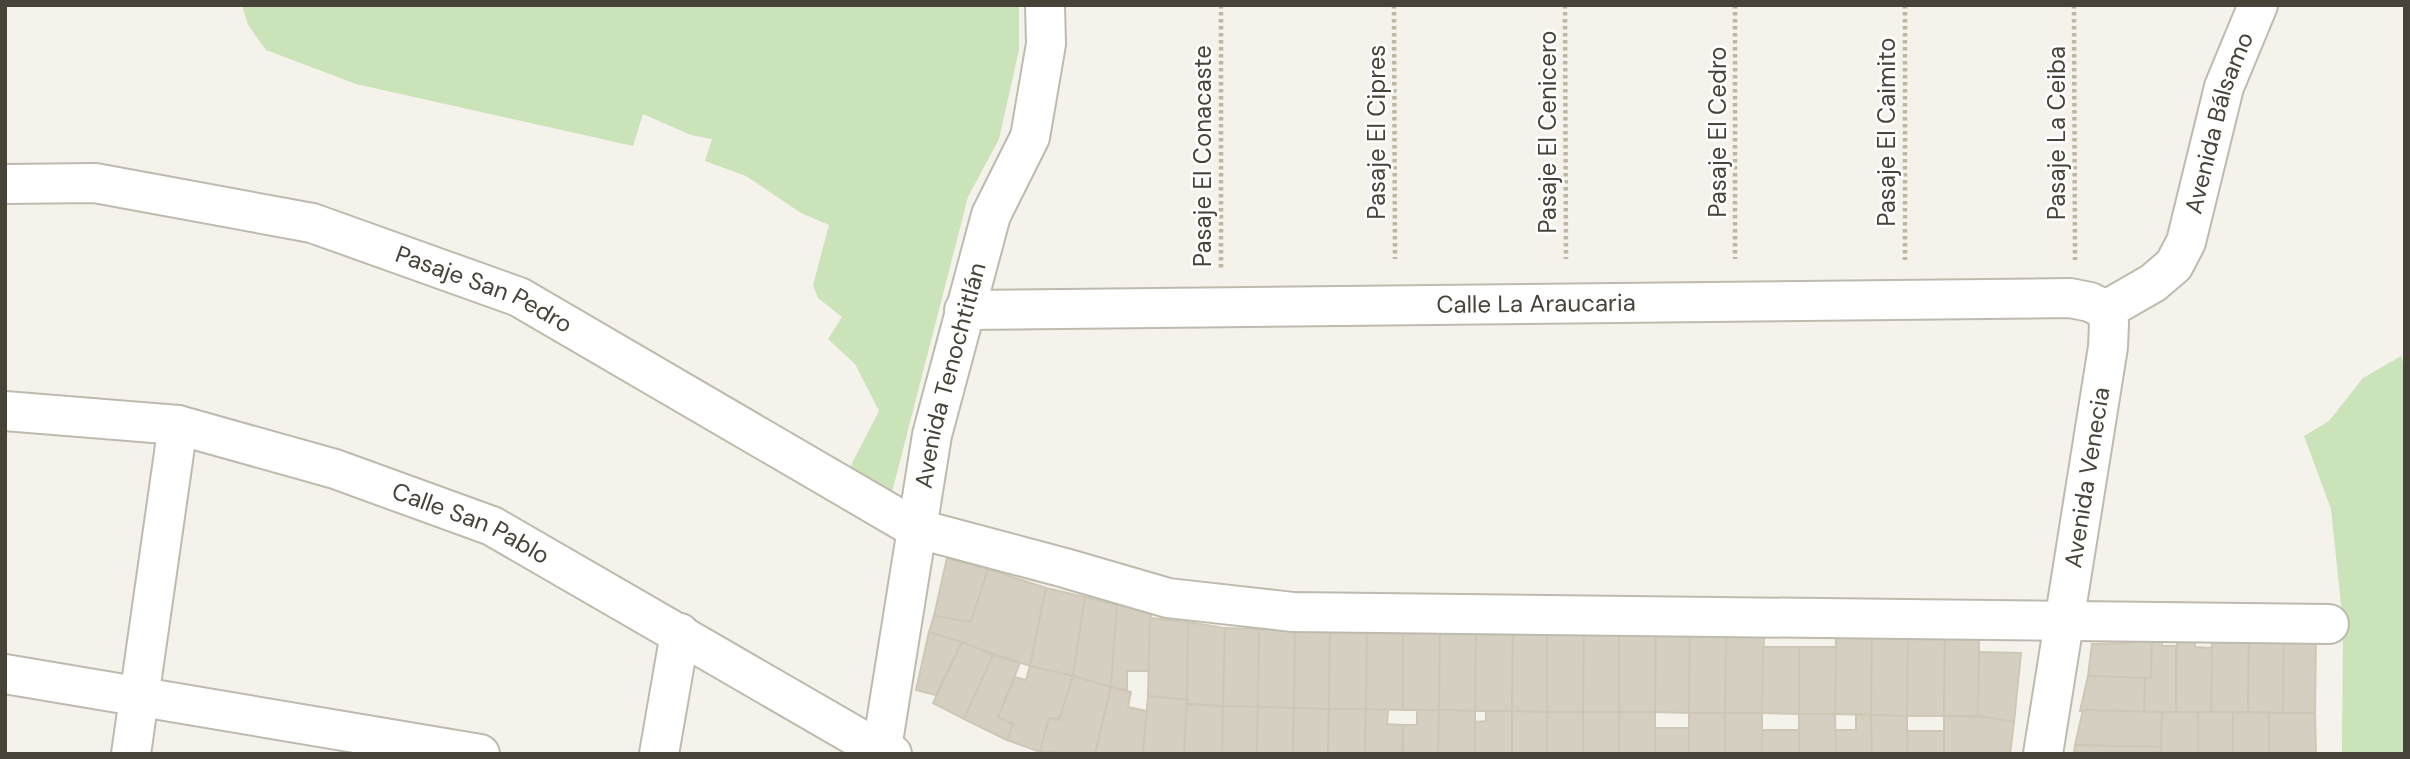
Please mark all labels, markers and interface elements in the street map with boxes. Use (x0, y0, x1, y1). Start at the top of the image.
street label: Avenida Bálsamo (2178, 27, 2260, 217)
street label: Pasaje El Cenicero (1532, 30, 1563, 234)
street label: Pasaje El Caimito (1871, 37, 1902, 227)
street label: Pasaje El Conacaste (1187, 45, 1218, 267)
street label: Pasaje El Cipres (1361, 45, 1392, 219)
street label: Pasaje El Cedro (1702, 46, 1733, 218)
street label: Pasaje La Ceiba (2041, 46, 2072, 220)
street label: Pasaje San Pedro (391, 238, 578, 340)
street label: Avenida Tenochtitlán (908, 259, 993, 491)
street label: Calle La Araucaria (1436, 287, 1636, 320)
street label: Avenida Venecia (2057, 385, 2116, 570)
street label: Calle San Pablo (388, 475, 555, 571)

